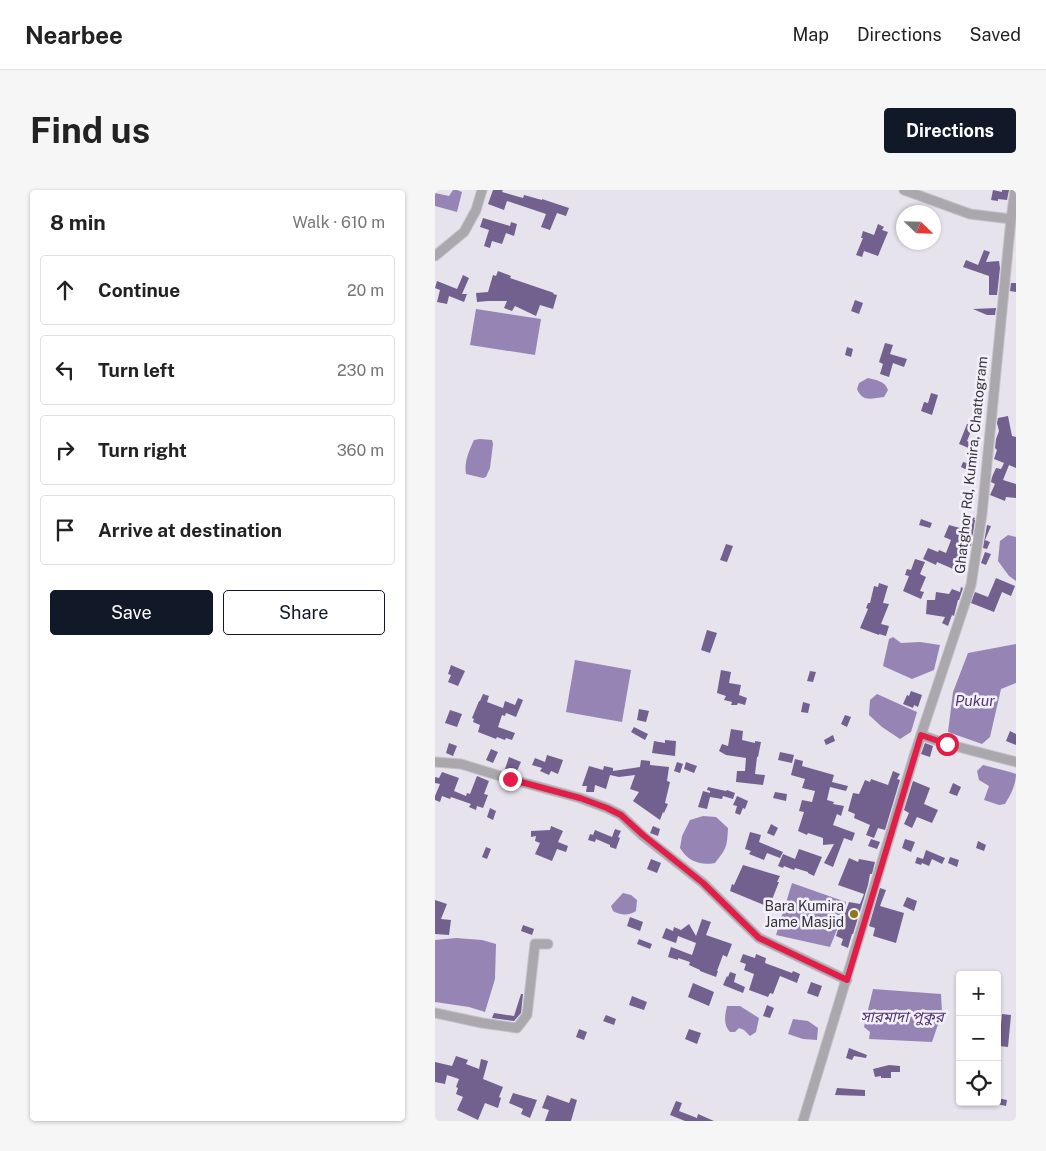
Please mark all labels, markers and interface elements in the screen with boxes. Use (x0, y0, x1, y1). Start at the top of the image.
text: Nearbee (25, 21, 123, 49)
text: Map (792, 24, 829, 45)
text: Directions (857, 24, 942, 45)
text: Saved (970, 24, 1021, 45)
button: Directions (884, 108, 1016, 153)
text: Find us (30, 110, 150, 151)
north arrow (896, 205, 941, 250)
text: 8 min (50, 210, 106, 235)
text: Walk · 610 m (293, 213, 385, 232)
icon: ahead (51, 276, 79, 304)
text: Continue (98, 279, 180, 301)
text: 20 m (347, 281, 384, 300)
street label: Ghatghor Rd, Kumira, Chattogram (952, 355, 990, 575)
icon: left (51, 356, 79, 384)
text: Turn left (98, 359, 175, 381)
text: 230 m (337, 361, 384, 380)
icon: right (51, 436, 79, 464)
text: Turn right (98, 439, 187, 461)
text: 360 m (337, 441, 384, 460)
icon: arrive (51, 516, 79, 544)
text: Arrive at destination (98, 519, 282, 541)
button: Save (50, 590, 213, 635)
button: Share (223, 590, 385, 635)
water label: Pukur (955, 692, 995, 709)
route start (936, 733, 959, 756)
route end (499, 768, 522, 791)
place label: Bara Kumira Jame Masjid (765, 898, 844, 930)
marker: Bara Kumira Jame Masjid (848, 908, 860, 920)
map controls (956, 971, 1001, 1106)
button: + (956, 971, 1001, 1016)
water label: সারমাদা পুকুর (860, 1008, 947, 1026)
button: − (956, 1016, 1001, 1061)
button: locate (956, 1061, 1001, 1106)

